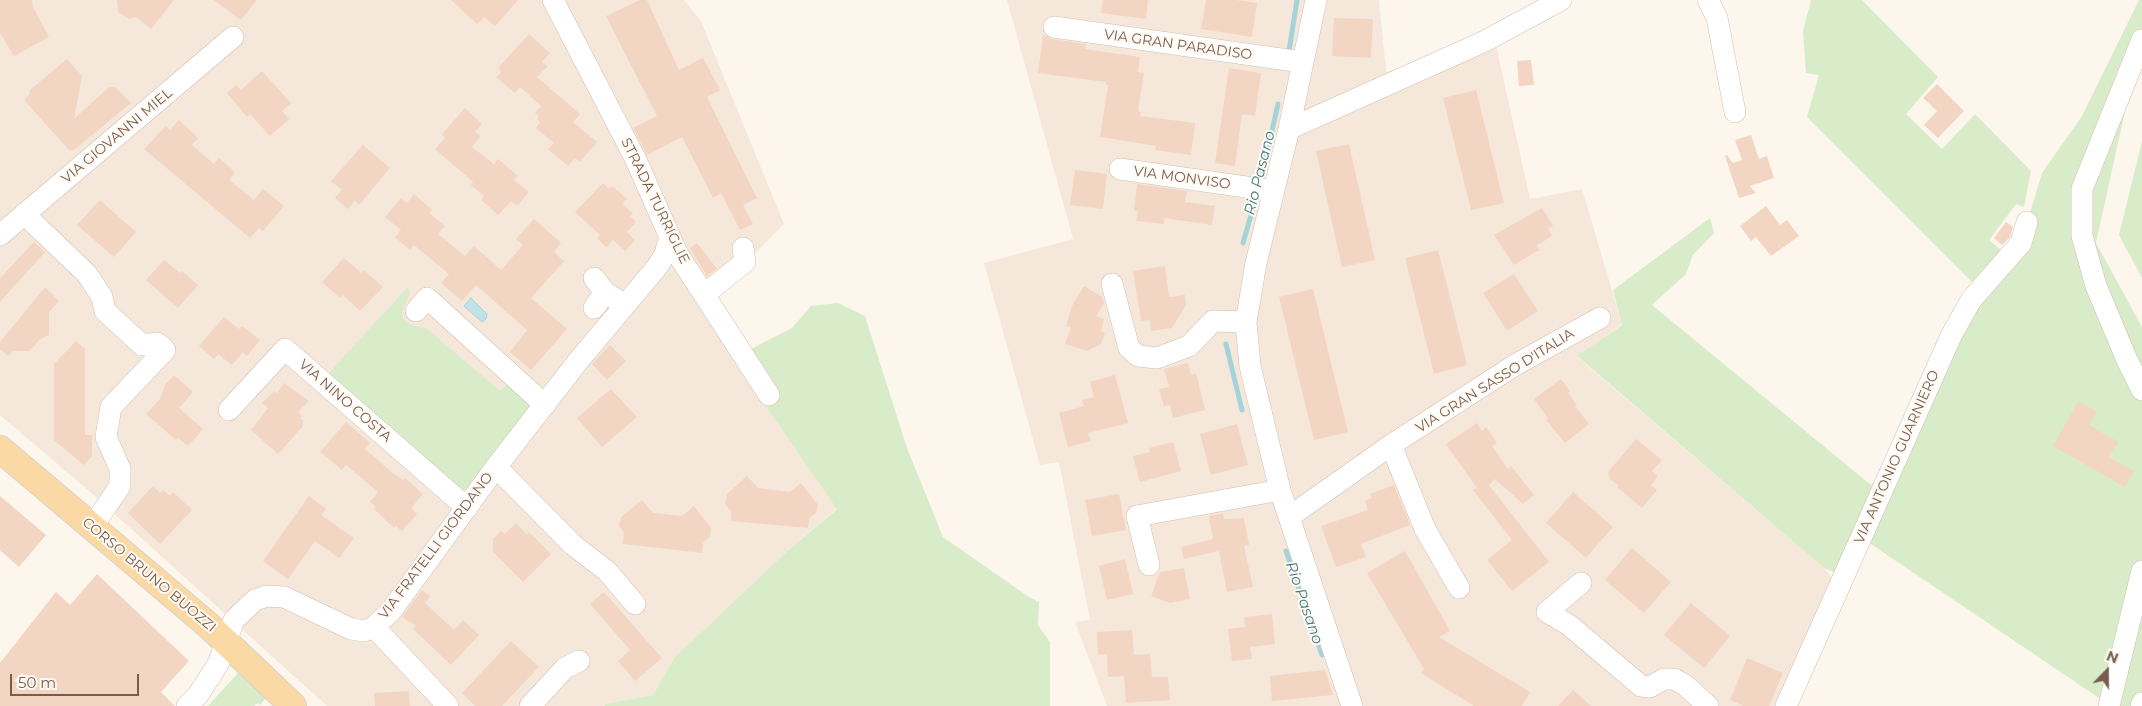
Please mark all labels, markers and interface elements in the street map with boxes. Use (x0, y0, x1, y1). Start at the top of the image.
street label: VIA GRAN PARADISO (1103, 26, 1253, 64)
street label: VIA GIOVANNI MIEL (58, 85, 176, 187)
water label: Rio Pasano (1241, 129, 1279, 217)
street label: STRADA TURRIGLIE (617, 135, 693, 267)
street label: VIA MONVISO (1132, 163, 1232, 193)
street label: VIA GRAN SASSO D'ITALIA (1413, 325, 1577, 437)
street label: VIA NINO COSTA (295, 356, 395, 446)
street label: VIA ANTONIO GUARNIERO (1851, 368, 1943, 546)
street label: VIA FRATELLI GIORDANO (375, 469, 497, 623)
street label: CORSO BRUNO BUOZZI (79, 514, 219, 636)
water label: Rio Pasano (1281, 559, 1327, 647)
north arrow (2082, 646, 2132, 696)
text: N (2104, 647, 2121, 668)
scale bar (12, 664, 141, 696)
text: 50 m (18, 673, 56, 692)

